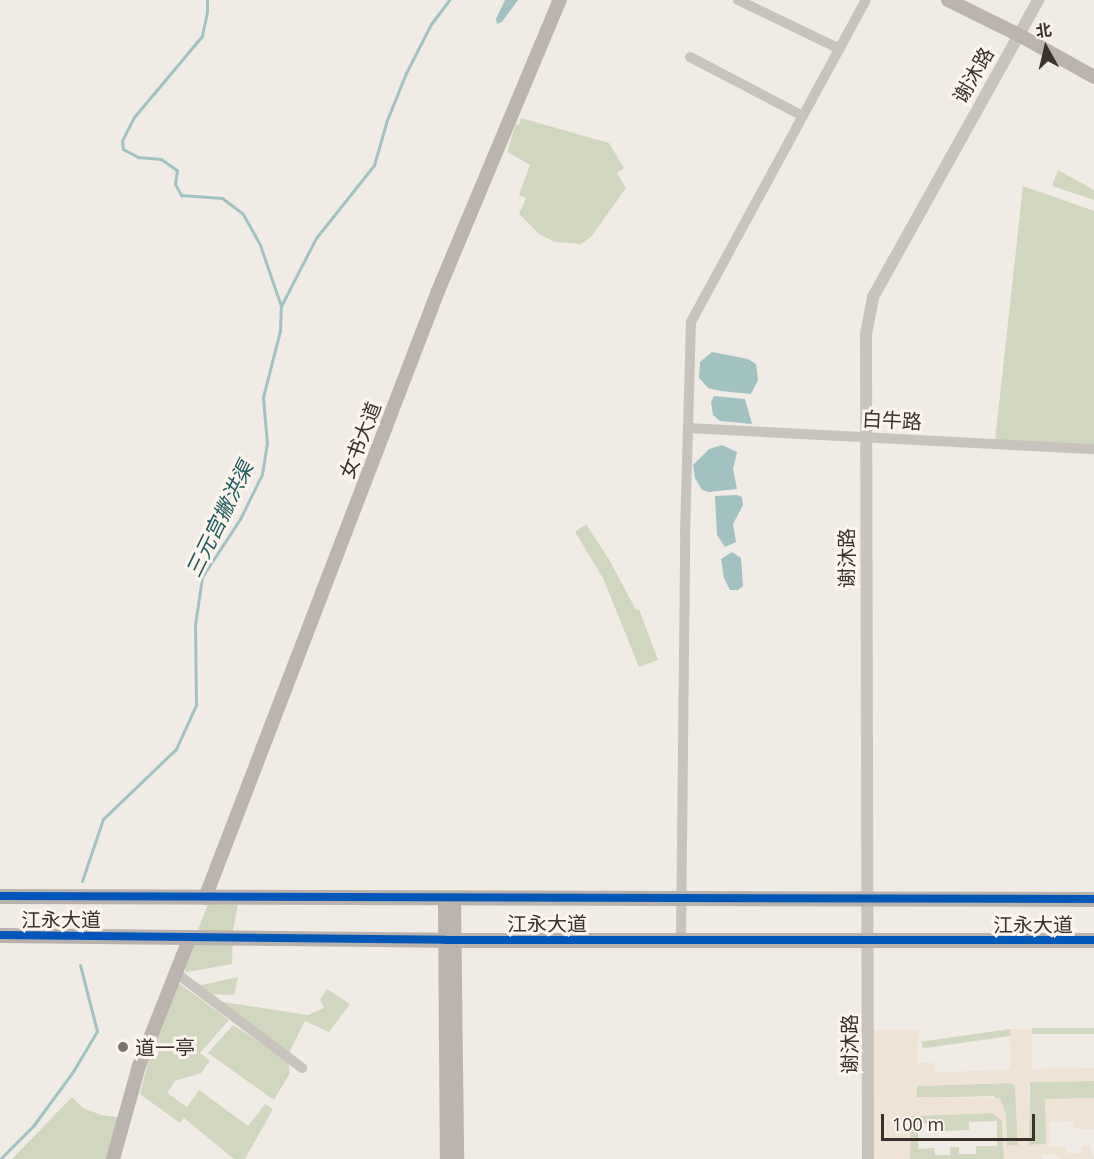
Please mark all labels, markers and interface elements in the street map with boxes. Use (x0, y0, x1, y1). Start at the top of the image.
north arrow (1016, 18, 1076, 78)
text: 北 (1034, 18, 1053, 42)
street label: 谢沐路 (948, 43, 998, 107)
street label: 女书大道 (334, 398, 386, 482)
street label: 白牛路 (861, 406, 923, 434)
water label: 三元宫撇洪渠 (180, 457, 258, 581)
street label: 谢沐路 (834, 528, 858, 588)
street label: 江永大道 (21, 907, 101, 931)
street label: 江永大道 (507, 911, 587, 935)
street label: 江永大道 (993, 912, 1073, 936)
street label: 谢沐路 (837, 1014, 861, 1074)
place label: 道一亭 (135, 1035, 195, 1059)
marker: 道一亭 (116, 1040, 130, 1054)
scale bar (884, 1102, 1038, 1140)
text: 100 m (892, 1112, 944, 1136)

